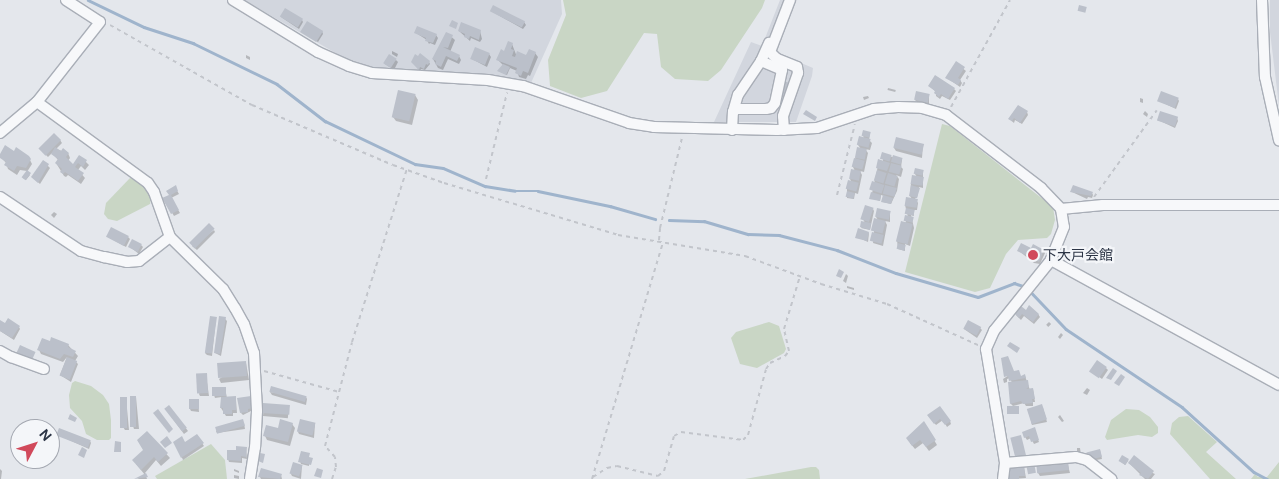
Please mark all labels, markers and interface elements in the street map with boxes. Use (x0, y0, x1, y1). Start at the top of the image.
place label: 下大戸会館 (1043, 247, 1113, 263)
marker: 下大戸会館 (1027, 249, 1039, 261)
north arrow (10, 419, 60, 469)
text: N (36, 425, 56, 445)

